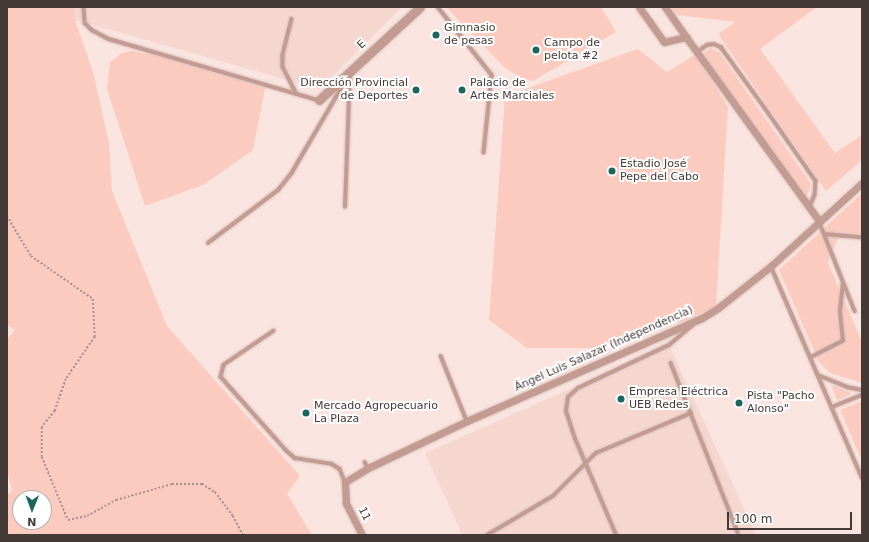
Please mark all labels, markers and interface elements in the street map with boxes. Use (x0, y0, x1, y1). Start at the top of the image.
place label: Gimnasio de pesas (444, 22, 496, 48)
marker: Gimnasio de pesas (431, 30, 441, 40)
place label: Campo de pelota #2 (544, 37, 600, 63)
street label: E (355, 38, 369, 52)
marker: Campo de pelota #2 (531, 45, 541, 55)
place label: Dirección Provincial de Deportes (300, 77, 408, 103)
place label: Palacio de Artes Marciales (470, 77, 554, 103)
marker: Dirección Provincial de Deportes (411, 85, 421, 95)
marker: Palacio de Artes Marciales (457, 85, 467, 95)
place label: Estadio José Pepe del Cabo (620, 158, 699, 184)
marker: Estadio José Pepe del Cabo (607, 166, 617, 176)
street label: Ángel Luis Salazar (Independencia) (513, 304, 695, 394)
place label: Empresa Eléctrica UEB Redes (629, 386, 728, 412)
place label: Pista "Pacho Alonso" (747, 390, 814, 416)
marker: Empresa Eléctrica UEB Redes (616, 394, 626, 404)
marker: Pista "Pacho Alonso" (734, 398, 744, 408)
place label: Mercado Agropecuario La Plaza (314, 400, 438, 426)
marker: Mercado Agropecuario La Plaza (301, 408, 311, 418)
north arrow (12, 490, 52, 530)
scale bar (729, 504, 854, 530)
street label: 11 (355, 505, 373, 523)
text: 100 m (734, 512, 772, 526)
text: N (27, 515, 37, 528)

